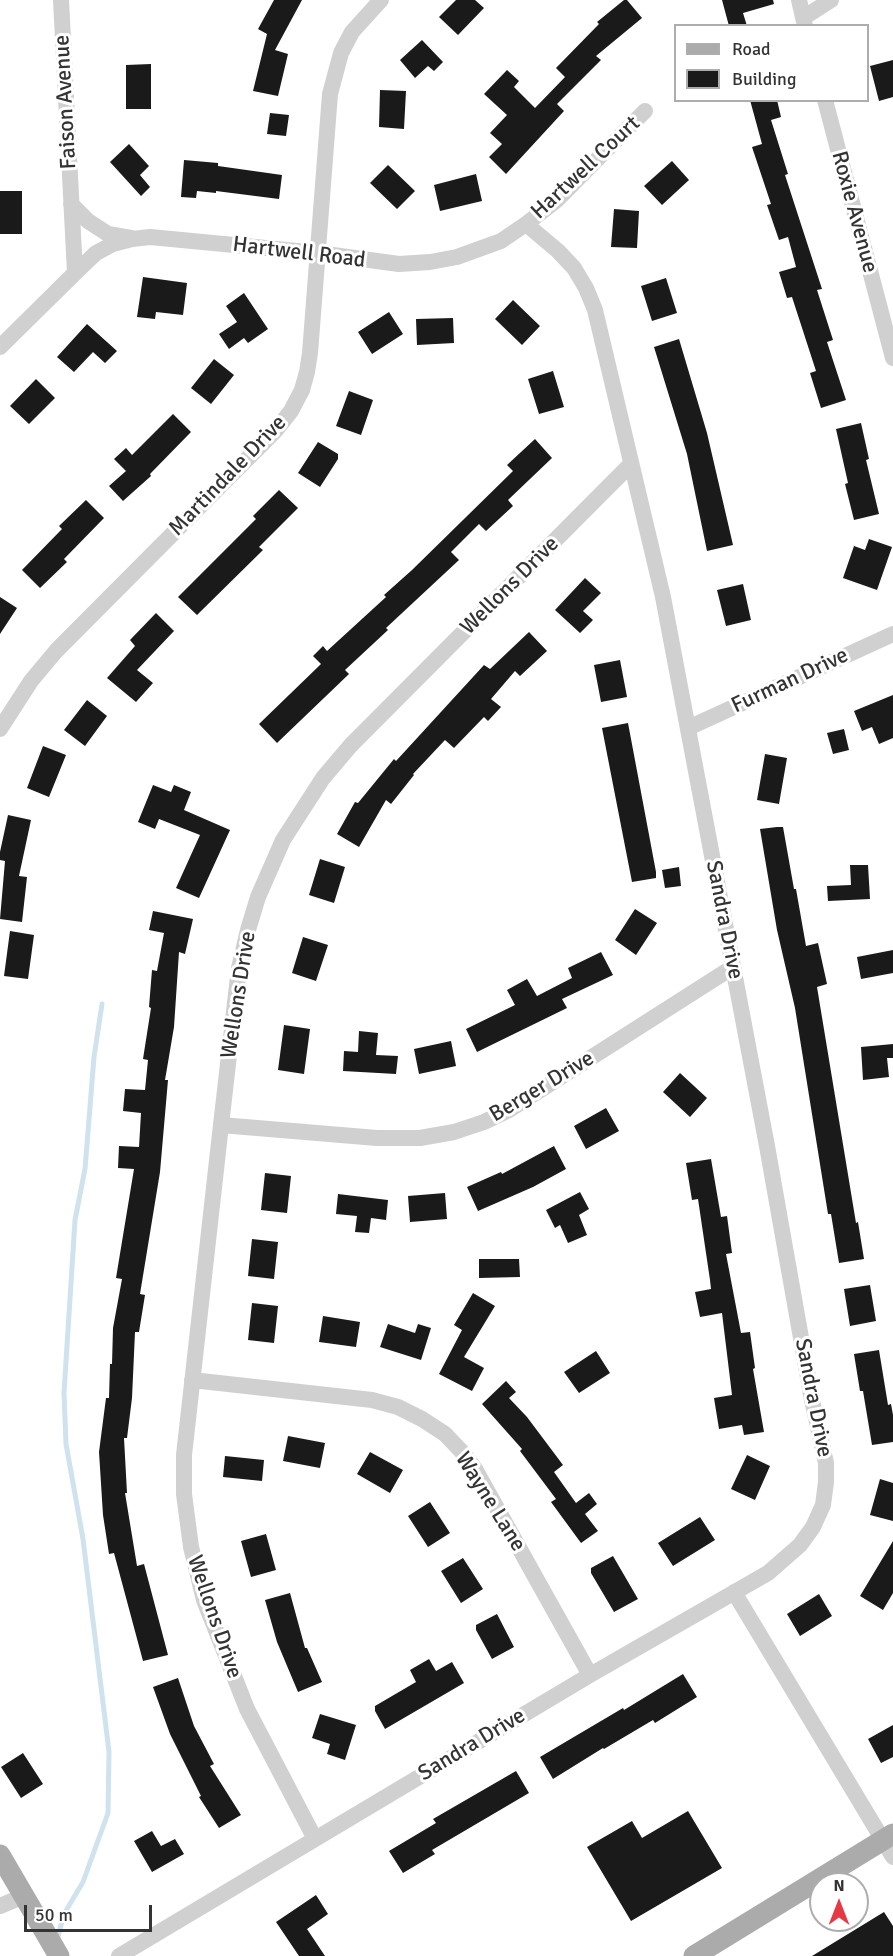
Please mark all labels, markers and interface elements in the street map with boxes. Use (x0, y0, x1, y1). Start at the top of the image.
legend (674, 24, 869, 102)
street label: Faison Avenue (49, 34, 83, 170)
text: Road (732, 38, 771, 60)
text: Building (732, 68, 796, 90)
street label: Hartwell Court (526, 111, 646, 225)
street label: Roxie Avenue (825, 148, 883, 276)
street label: Hartwell Road (231, 232, 367, 274)
street label: Martindale Drive (164, 410, 292, 542)
street label: Wellons Drive (455, 531, 565, 641)
street label: Furman Drive (727, 642, 853, 720)
street label: Sandra Drive (700, 858, 748, 982)
street label: Wellons Drive (216, 930, 262, 1060)
street label: Berger Drive (485, 1046, 599, 1128)
street label: Sandra Drive (789, 1336, 837, 1460)
street label: Wayne Lane (449, 1447, 531, 1557)
street label: Wellons Drive (181, 1552, 247, 1682)
street label: Sandra Drive (414, 1703, 530, 1787)
north arrow (809, 1872, 869, 1932)
text: N (833, 1876, 845, 1896)
scale bar (27, 1893, 154, 1931)
text: 50 m (35, 1904, 73, 1926)

